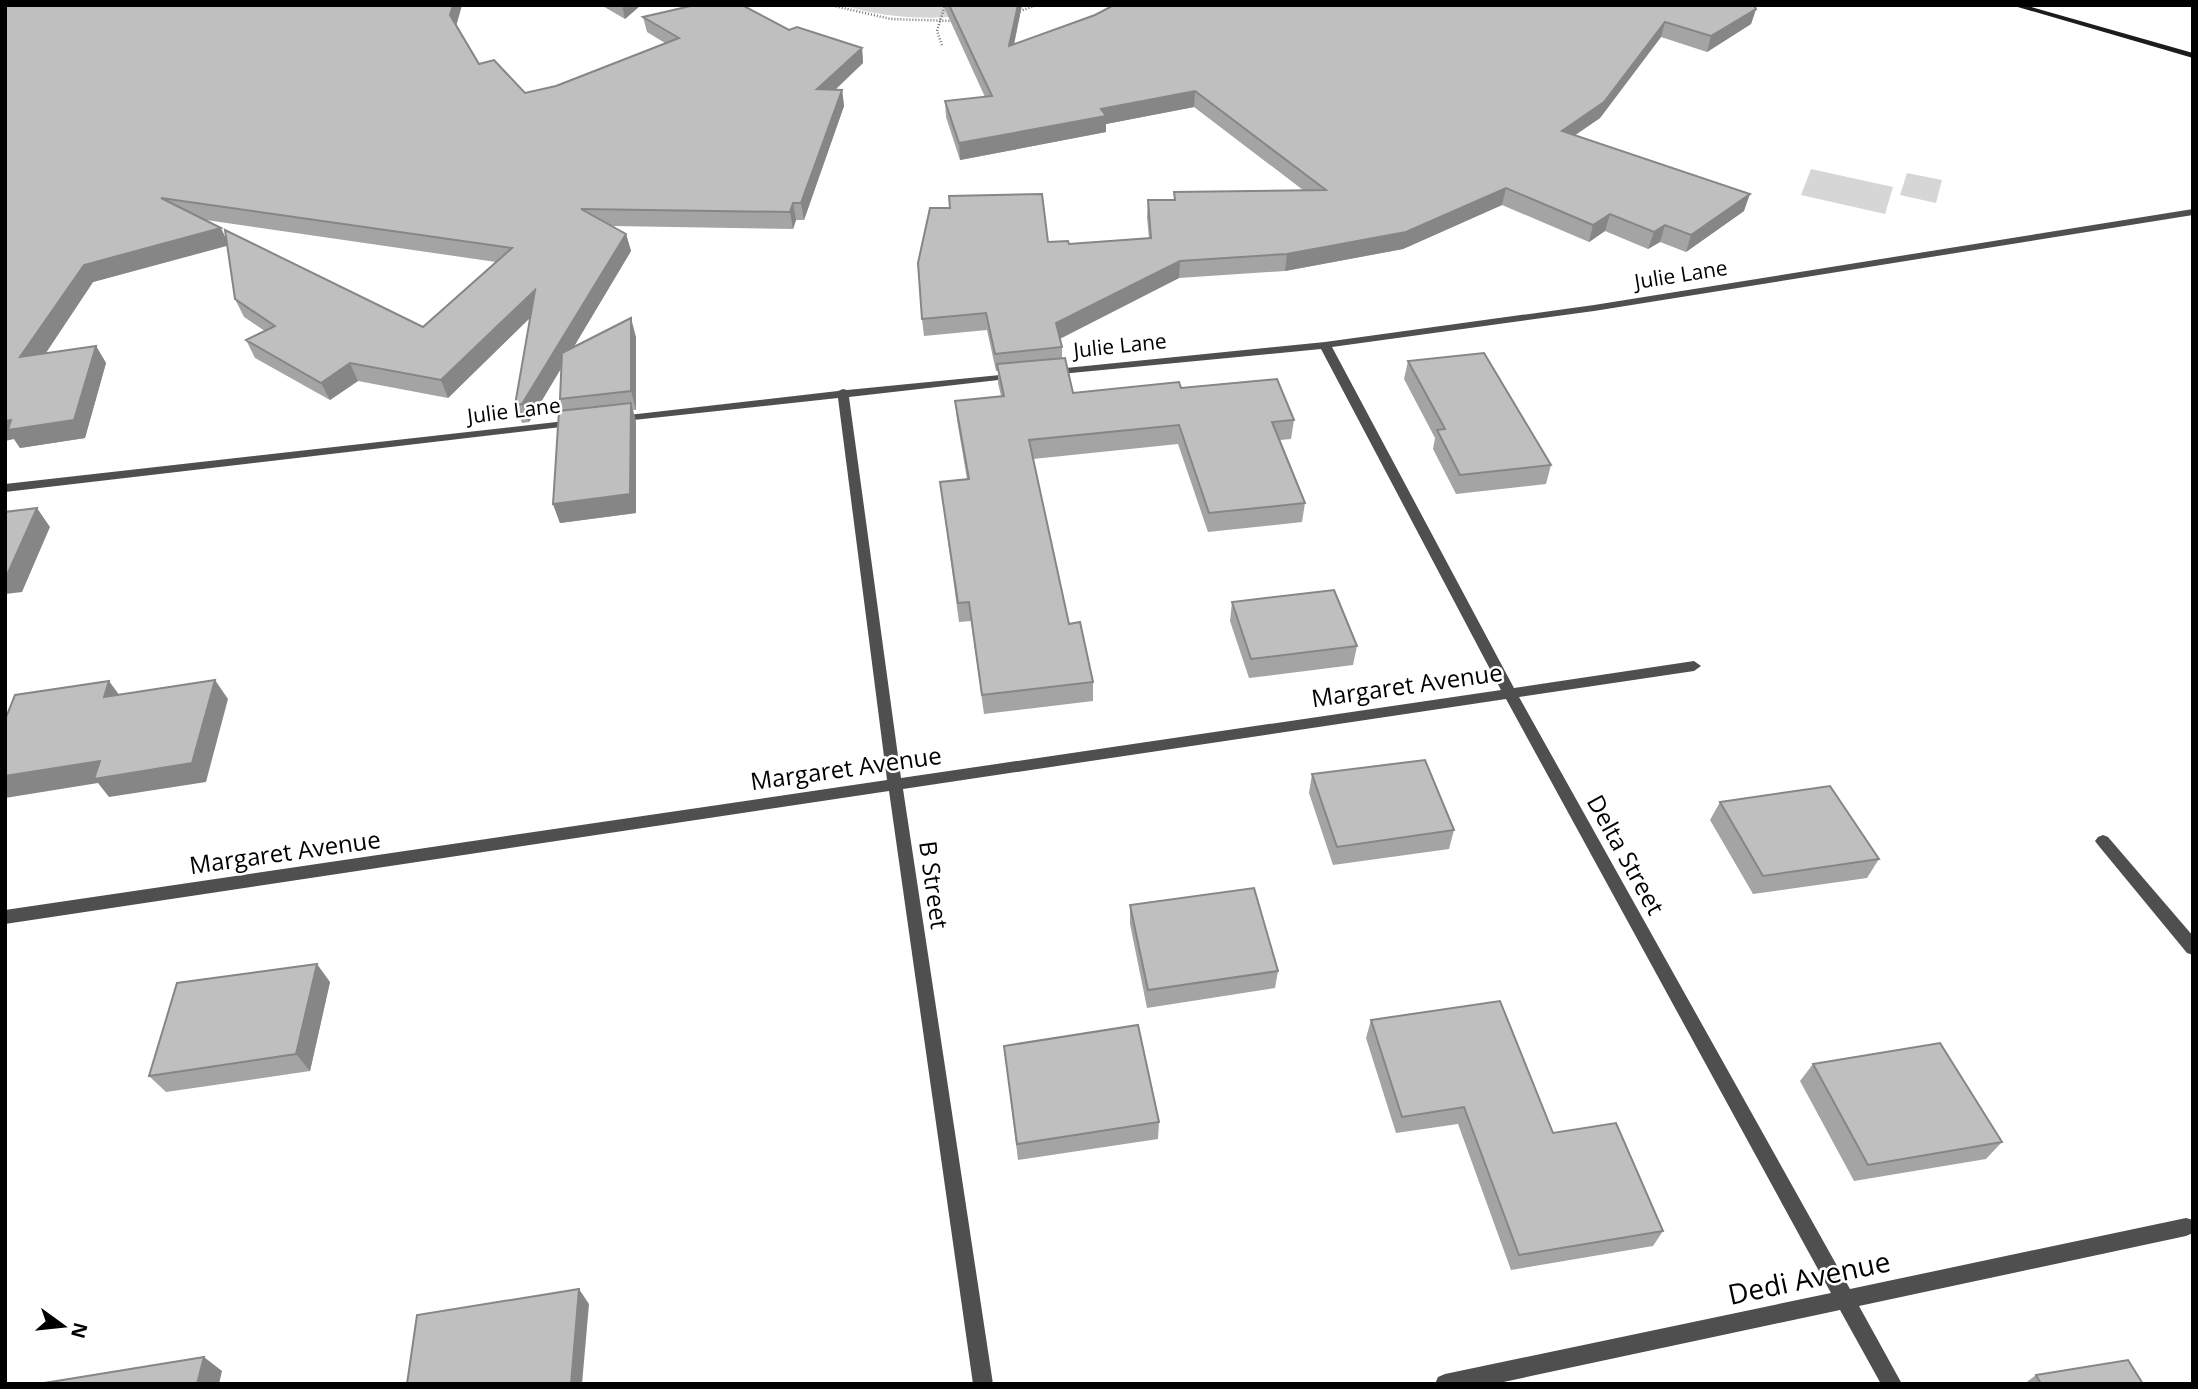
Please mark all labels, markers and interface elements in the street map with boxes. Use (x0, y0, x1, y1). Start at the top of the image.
street label: Julie Lane (1630, 253, 1729, 295)
street label: Julie Lane (1070, 326, 1168, 364)
street label: Julie Lane (464, 390, 562, 430)
street label: Margaret Avenue (1309, 655, 1505, 714)
street label: Margaret Avenue (748, 738, 944, 797)
street label: Delta Street (1580, 789, 1673, 920)
street label: Margaret Avenue (187, 822, 383, 881)
street label: B Street (912, 839, 957, 931)
street label: Dedi Avenue (1724, 1241, 1893, 1313)
north arrow (28, 1291, 98, 1361)
text: N (65, 1320, 94, 1341)

